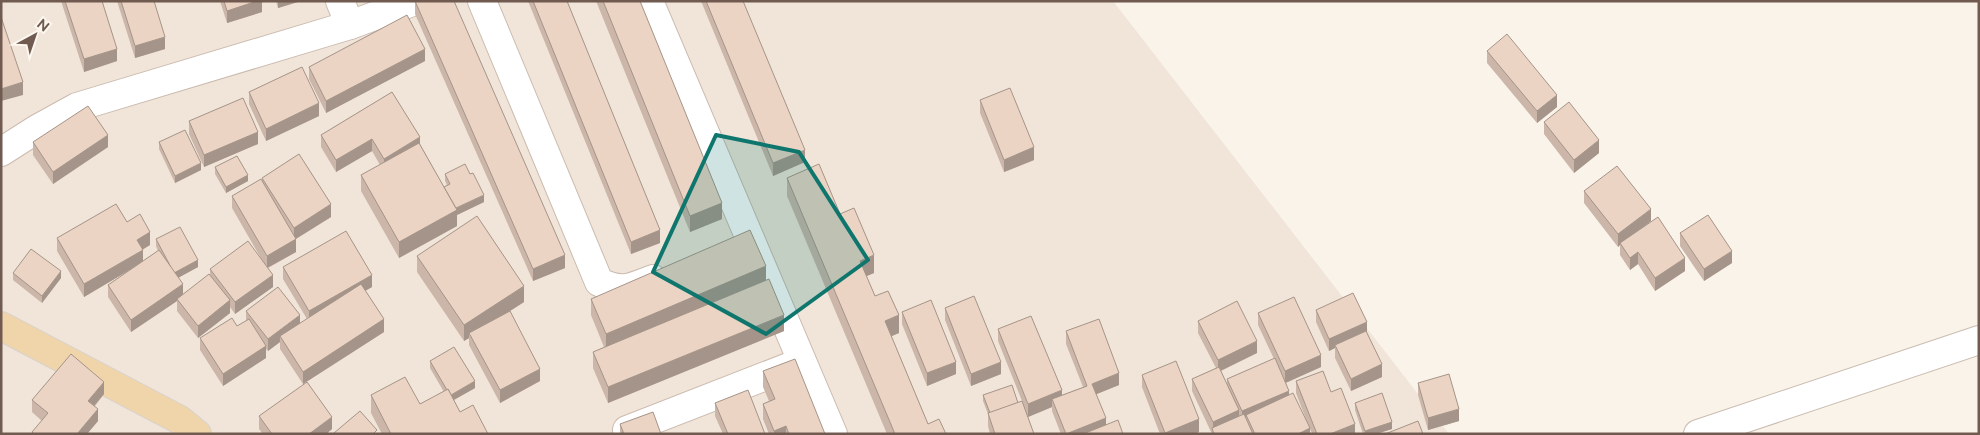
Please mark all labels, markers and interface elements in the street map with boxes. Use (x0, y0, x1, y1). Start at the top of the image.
north arrow (10, 10, 60, 60)
text: N (34, 15, 53, 35)

